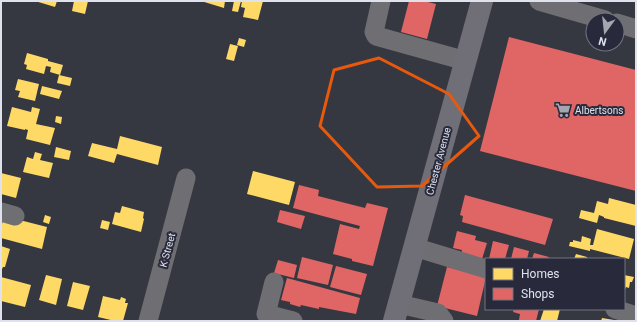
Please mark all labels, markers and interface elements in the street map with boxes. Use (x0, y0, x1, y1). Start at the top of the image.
north arrow (585, 12, 625, 52)
text: N (597, 34, 608, 48)
supermarket icon: Albertsons (554, 101, 572, 119)
place label: Albertsons (575, 105, 623, 116)
street label: Chester Avenue (424, 126, 453, 196)
street label: K Street (158, 232, 177, 269)
legend (485, 258, 625, 310)
text: Homes (521, 267, 559, 281)
text: Shops (521, 287, 555, 301)

